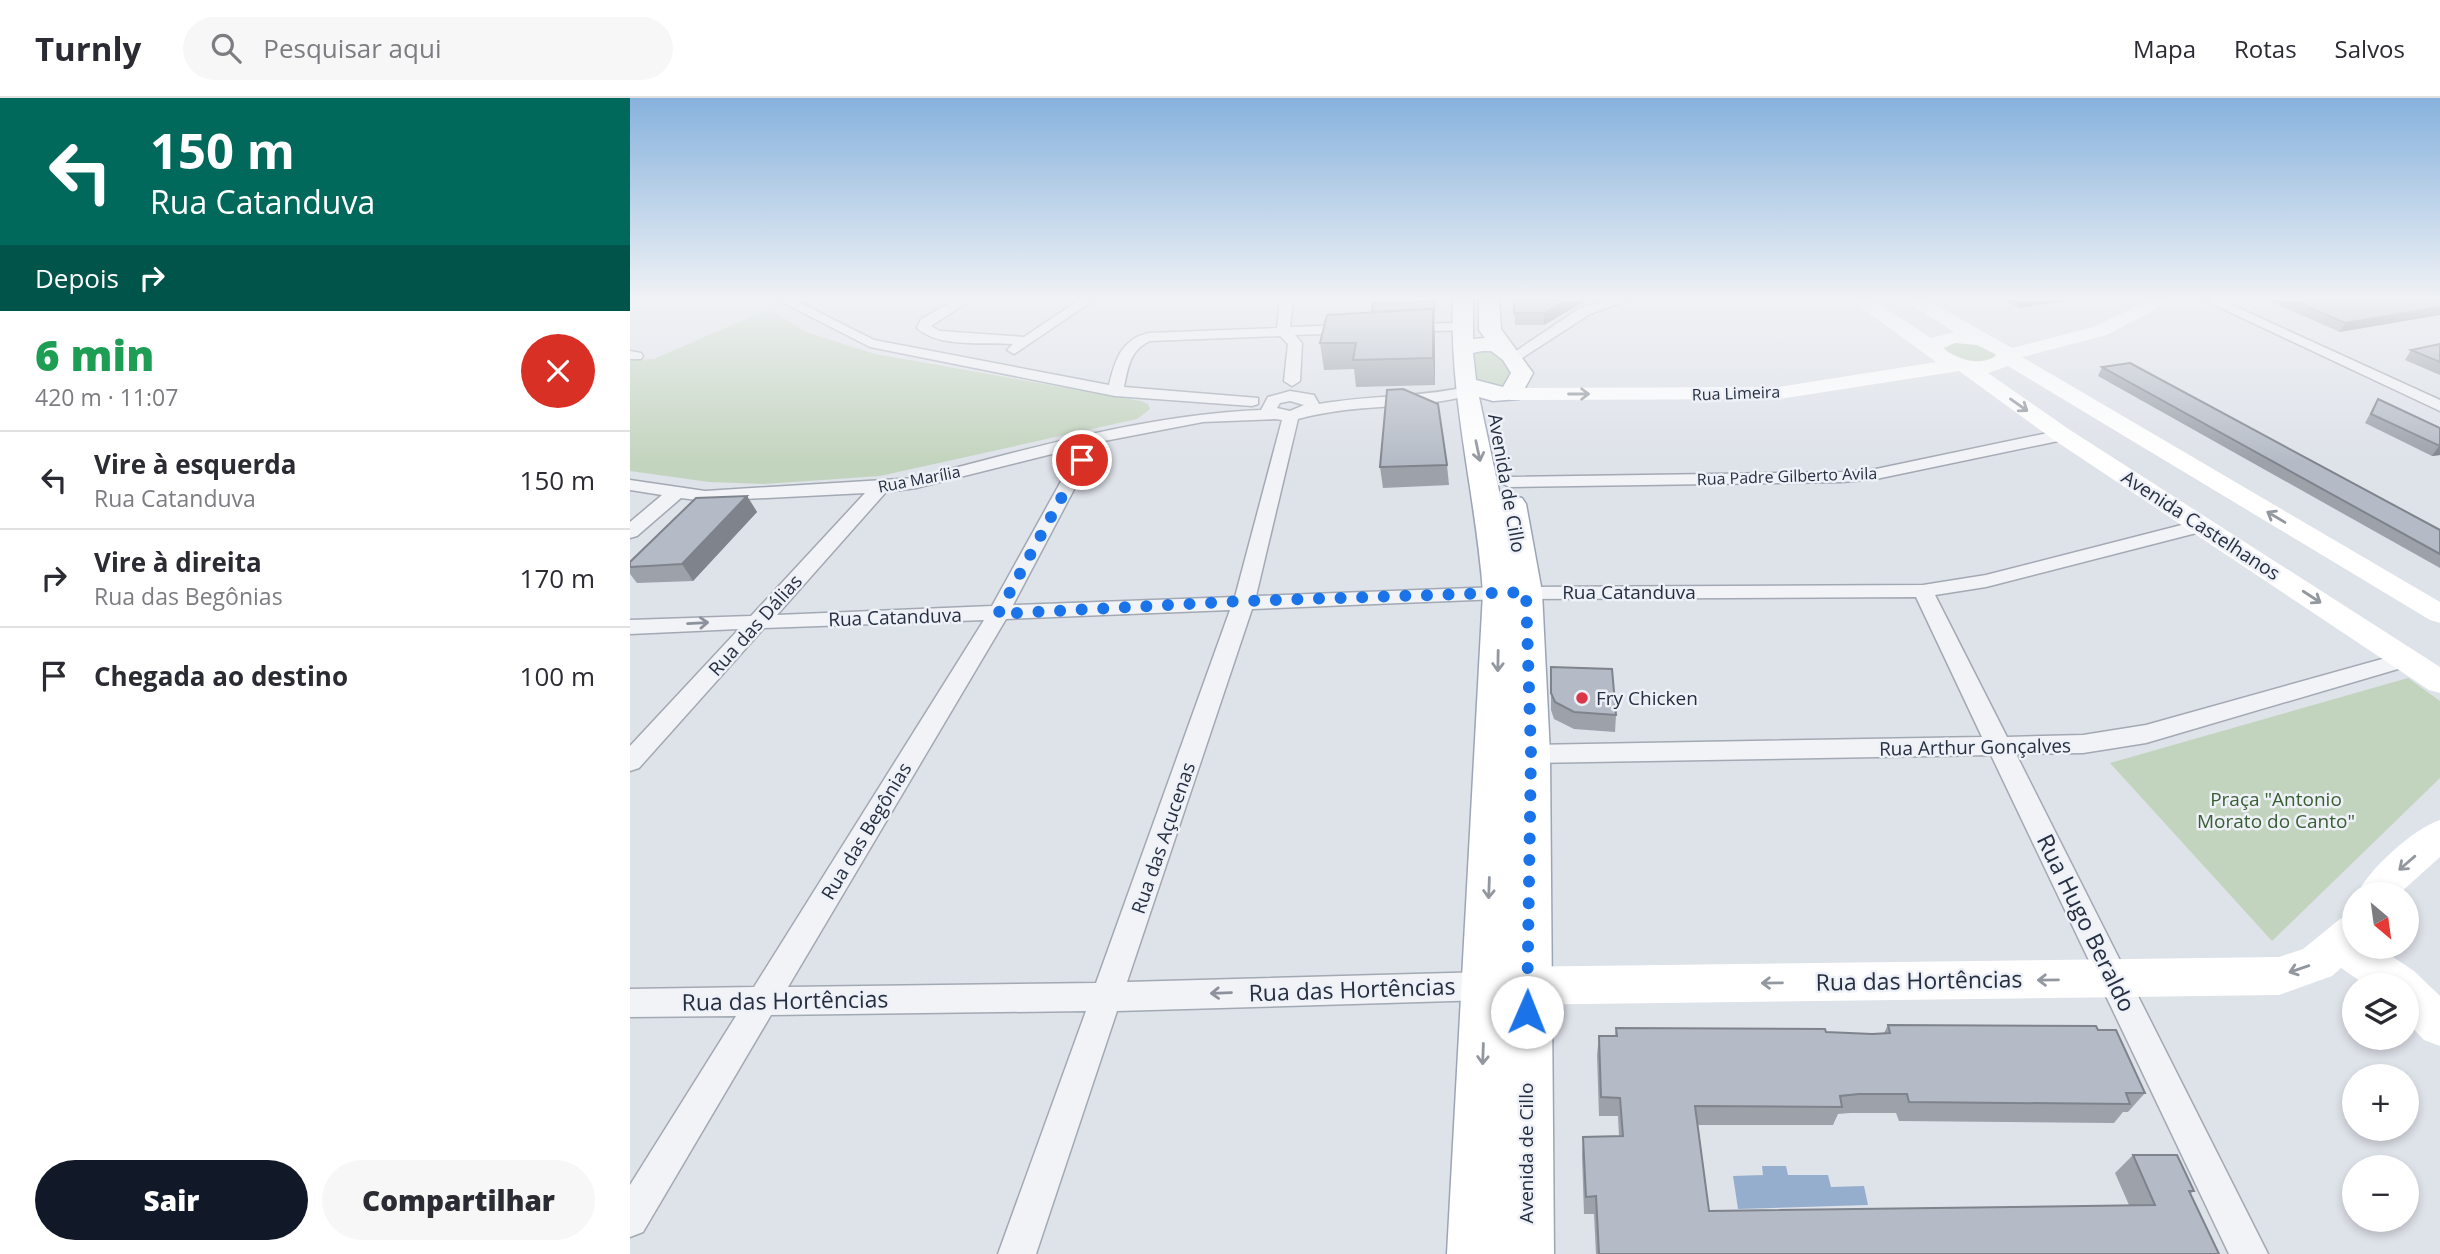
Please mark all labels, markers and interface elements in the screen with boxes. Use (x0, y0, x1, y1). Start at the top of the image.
search box (183, 17, 673, 80)
text: Turnly (35, 26, 141, 71)
icon: search (207, 29, 245, 67)
text: Pesquisar aqui (263, 30, 441, 66)
text: Mapa (2133, 32, 2196, 65)
text: Rotas (2234, 32, 2297, 65)
text: Salvos (2335, 32, 2405, 65)
text: 150 m (150, 117, 295, 183)
icon: left (35, 126, 126, 217)
text: Rua Catanduva (150, 180, 375, 223)
icon: right (133, 259, 171, 297)
text: Depois (35, 260, 119, 296)
text: 6 min (35, 326, 154, 383)
button: close (521, 334, 595, 408)
street label: Rua Limeira (1691, 380, 1781, 406)
text: 420 m · 11:07 (35, 381, 178, 413)
one-way arrow (1567, 387, 1590, 401)
one-way arrow (2009, 398, 2028, 412)
street label: Avenida de Cillo (1482, 411, 1532, 555)
pin (1052, 430, 1112, 490)
one-way arrow (1472, 439, 1486, 462)
icon: arrive (1063, 441, 1101, 479)
text: Vire à esquerda (94, 446, 296, 482)
street label: Rua Marília (876, 460, 962, 498)
icon: left (35, 461, 73, 499)
text: 150 m (520, 462, 595, 498)
street label: Rua Padre Gilberto Avila (1697, 462, 1877, 490)
street label: Avenida Castelhanos (2117, 464, 2285, 586)
text: Rua Catanduva (94, 482, 256, 514)
one-way arrow (2266, 510, 2286, 524)
text: Vire à direita (94, 544, 262, 580)
icon: right (35, 559, 73, 597)
text: 170 m (520, 560, 595, 596)
street label: Rua das Dálias (702, 569, 808, 681)
street label: Rua Catanduva (1562, 579, 1696, 605)
text: Rua das Begônias (94, 580, 283, 612)
one-way arrow (2301, 591, 2321, 605)
street label: Rua Catanduva (828, 602, 962, 632)
one-way arrow (686, 617, 709, 630)
one-way arrow (1492, 649, 1505, 672)
icon: arrive (35, 657, 73, 695)
text: Chegada ao destino (94, 658, 348, 694)
text: 100 m (520, 658, 595, 694)
place label: Fry Chicken (1596, 685, 1698, 711)
marker: Fry Chicken (1574, 690, 1590, 706)
street label: Rua Arthur Gonçalves (1879, 732, 2071, 762)
street label: Rua das Begônias (815, 758, 917, 904)
street label: Rua das Açucenas (1125, 759, 1201, 917)
park label: Praça "Antonio Morato do Canto" (2197, 786, 2355, 834)
street label: Rua Hugo Beraldo (2030, 828, 2144, 1017)
one-way arrow (2398, 855, 2416, 871)
one-way arrow (1483, 877, 1496, 900)
north arrow (2342, 882, 2418, 959)
map controls (2342, 882, 2419, 1232)
street label: Rua das Hortências (1815, 962, 2023, 998)
one-way arrow (2288, 964, 2310, 976)
street label: Rua das Hortências (1248, 969, 1456, 1009)
one-way arrow (2037, 973, 2060, 986)
button: layers (2342, 973, 2419, 1050)
position arrow (1490, 975, 1564, 1049)
one-way arrow (1760, 976, 1783, 990)
street label: Rua das Hortências (681, 982, 889, 1018)
one-way arrow (1210, 987, 1233, 1000)
one-way arrow (1476, 1042, 1490, 1065)
button: + (2342, 1064, 2419, 1141)
street label: Avenida de Cillo (1513, 1083, 1539, 1223)
button: − (2342, 1155, 2419, 1232)
button: Sair (35, 1160, 308, 1240)
button: Compartilhar (322, 1160, 595, 1240)

